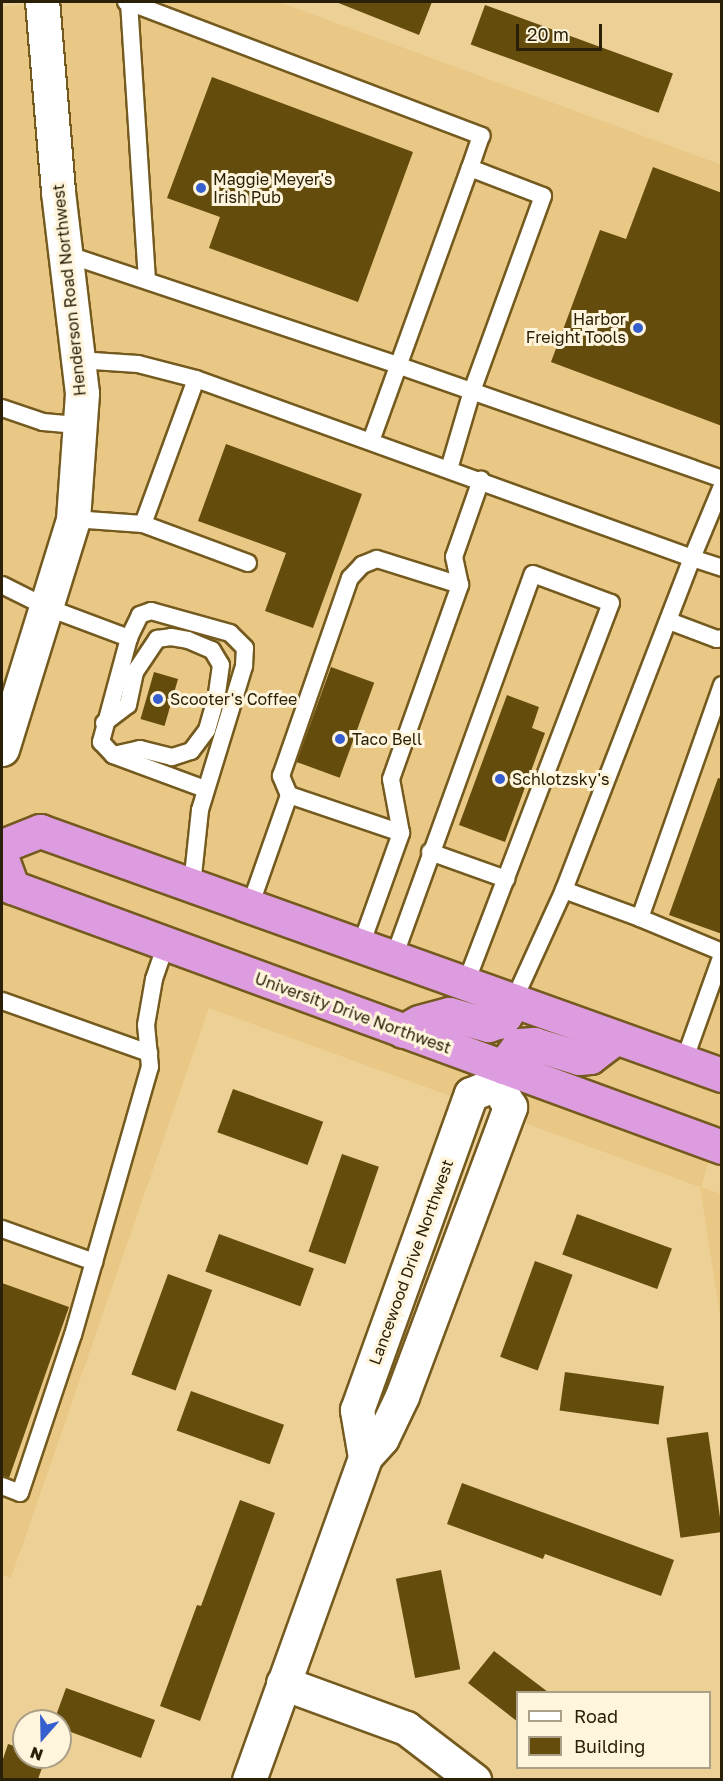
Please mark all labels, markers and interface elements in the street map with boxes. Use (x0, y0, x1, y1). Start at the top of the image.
scale bar (519, 12, 604, 50)
text: 20 m (527, 23, 569, 45)
place label: Maggie Meyer's Irish Pub (213, 169, 333, 207)
marker: Maggie Meyer's Irish Pub (194, 181, 208, 195)
street label: Henderson Road Northwest (48, 183, 90, 397)
place label: Harbor Freight Tools (526, 309, 626, 347)
marker: Harbor Freight Tools (631, 321, 645, 335)
place label: Scooter's Coffee (170, 689, 297, 709)
marker: Scooter's Coffee (151, 692, 165, 706)
place label: Taco Bell (352, 729, 422, 749)
marker: Taco Bell (333, 732, 347, 746)
place label: Schlotzsky's (512, 769, 610, 789)
marker: Schlotzsky's (493, 772, 507, 786)
street label: University Drive Northwest (252, 969, 454, 1057)
street label: Lancewood Drive Northwest (365, 1157, 457, 1367)
legend (516, 1691, 711, 1769)
text: Road (574, 1705, 618, 1727)
north arrow (12, 1709, 72, 1769)
text: Building (574, 1735, 645, 1757)
text: N (27, 1743, 46, 1766)

